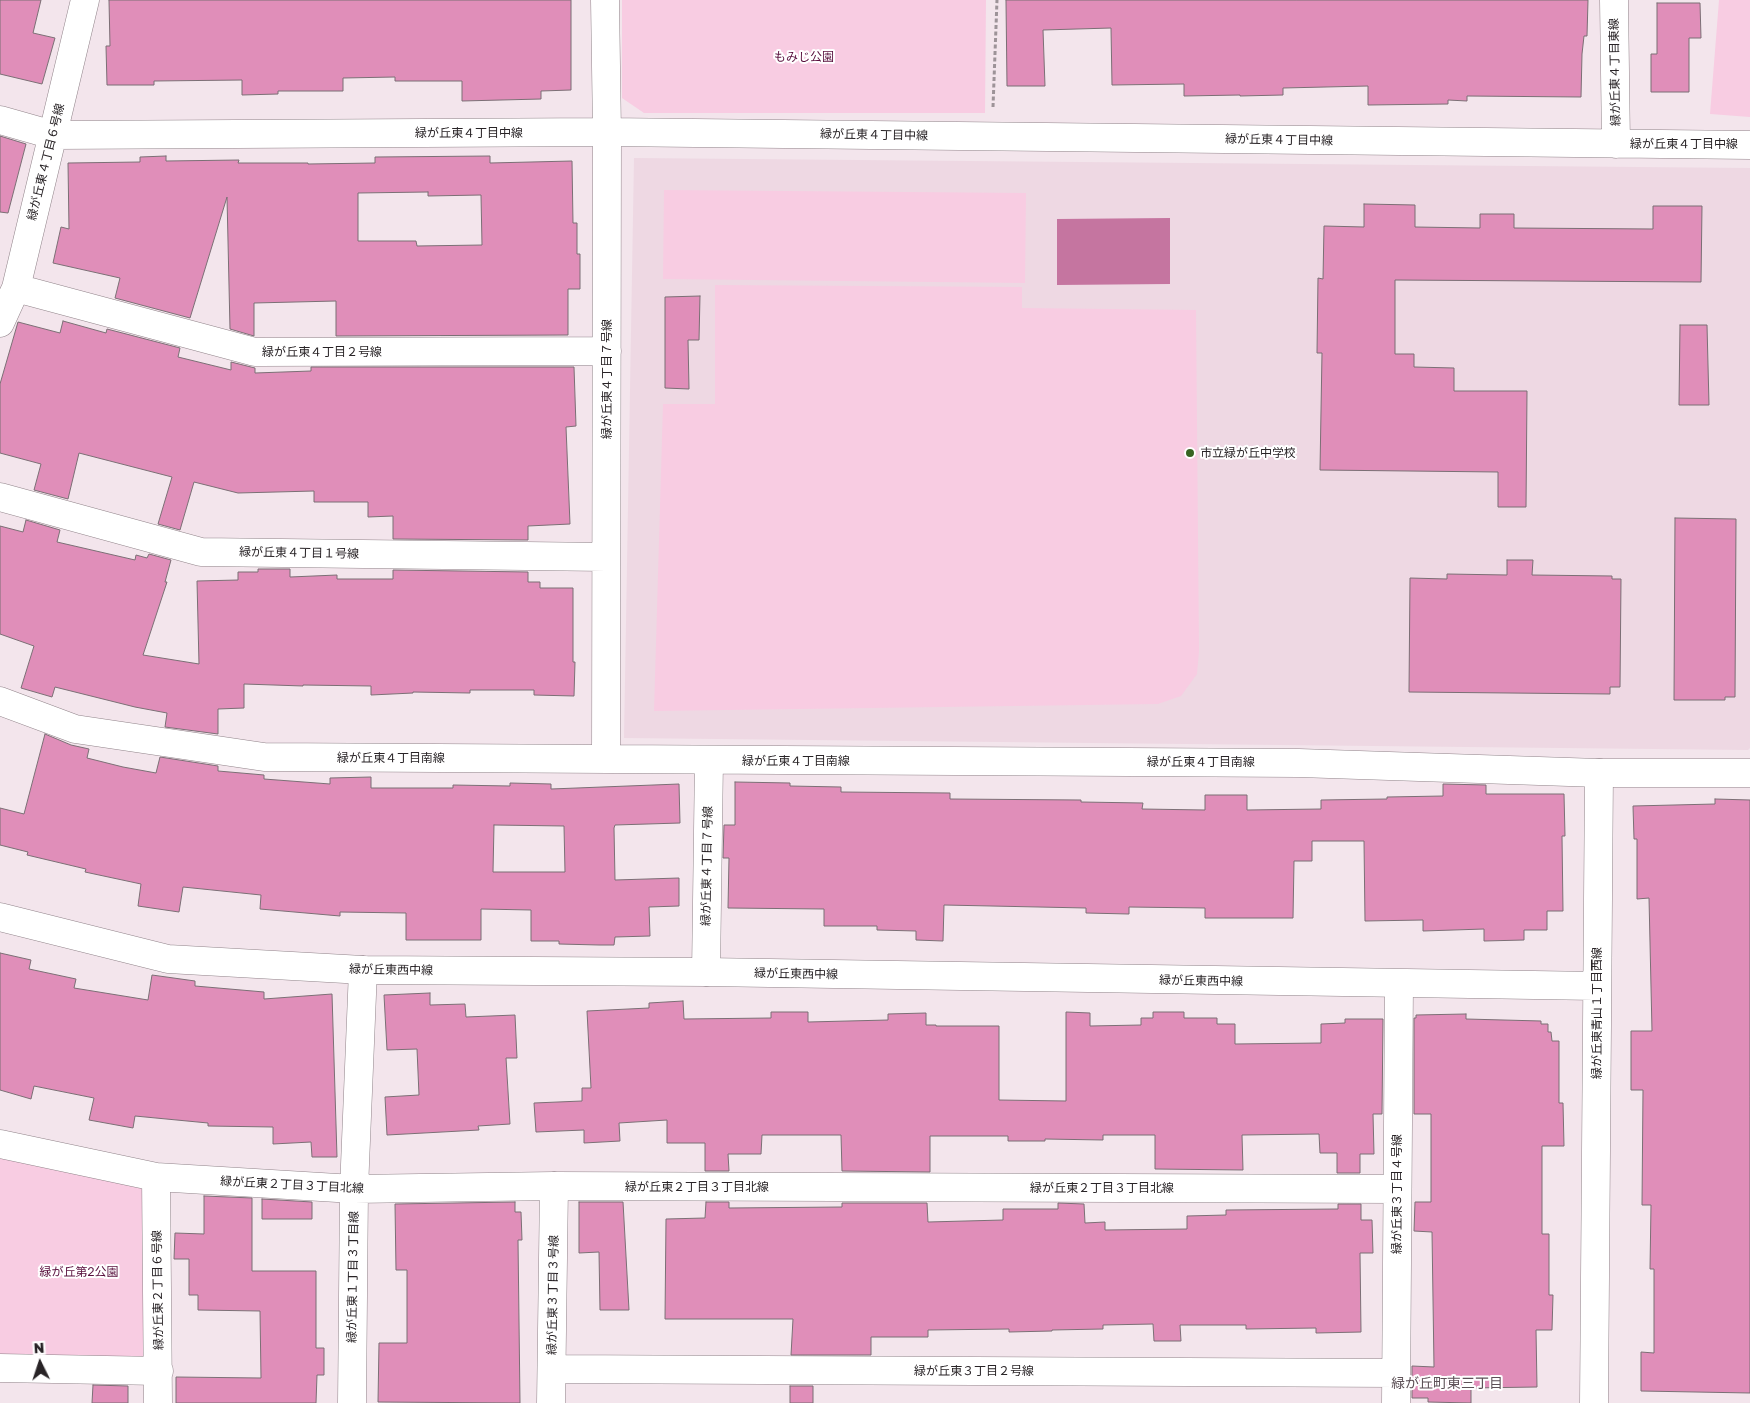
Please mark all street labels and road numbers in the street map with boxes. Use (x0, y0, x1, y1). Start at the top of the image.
street label: 緑が丘東４丁目東線 (1607, 18, 1623, 126)
street label: 緑が丘東４丁目６号線 (24, 102, 68, 222)
street label: 緑が丘東４丁目中線 (415, 126, 523, 140)
street label: 緑が丘東４丁目中線 (820, 127, 928, 143)
street label: 緑が丘東４丁目中線 (1225, 132, 1333, 148)
street label: 緑が丘東４丁目中線 (1630, 137, 1738, 151)
street label: 緑が丘東４丁目７号線 (600, 319, 614, 439)
street label: 緑が丘東４丁目２号線 (262, 345, 382, 359)
street label: 緑が丘東４丁目１号線 (239, 545, 359, 561)
street label: 緑が丘東４丁目南線 (337, 751, 445, 765)
street label: 緑が丘東４丁目南線 (742, 754, 850, 768)
street label: 緑が丘東４丁目南線 (1147, 755, 1255, 769)
street label: 緑が丘東４丁目７号線 (699, 806, 715, 926)
street label: 緑が丘東青山１丁目西線 (1590, 947, 1604, 1079)
street label: 緑が丘東西中線 (349, 962, 433, 978)
street label: 緑が丘東西中線 (754, 966, 838, 982)
street label: 緑が丘東西中線 (1159, 973, 1243, 989)
street label: 緑が丘東３丁目４号線 (1390, 1134, 1404, 1254)
street label: 緑が丘東２丁目３丁目北線 (220, 1174, 364, 1196)
street label: 緑が丘東２丁目３丁目北線 (625, 1180, 769, 1194)
street label: 緑が丘東２丁目３丁目北線 (1030, 1181, 1174, 1195)
street label: 緑が丘東１丁目３丁目線 (345, 1211, 361, 1343)
street label: 緑が丘東２丁目６号線 (150, 1230, 166, 1350)
street label: 緑が丘東３丁目３号線 (545, 1235, 561, 1355)
street label: 緑が丘東３丁目２号線 (914, 1364, 1034, 1378)

